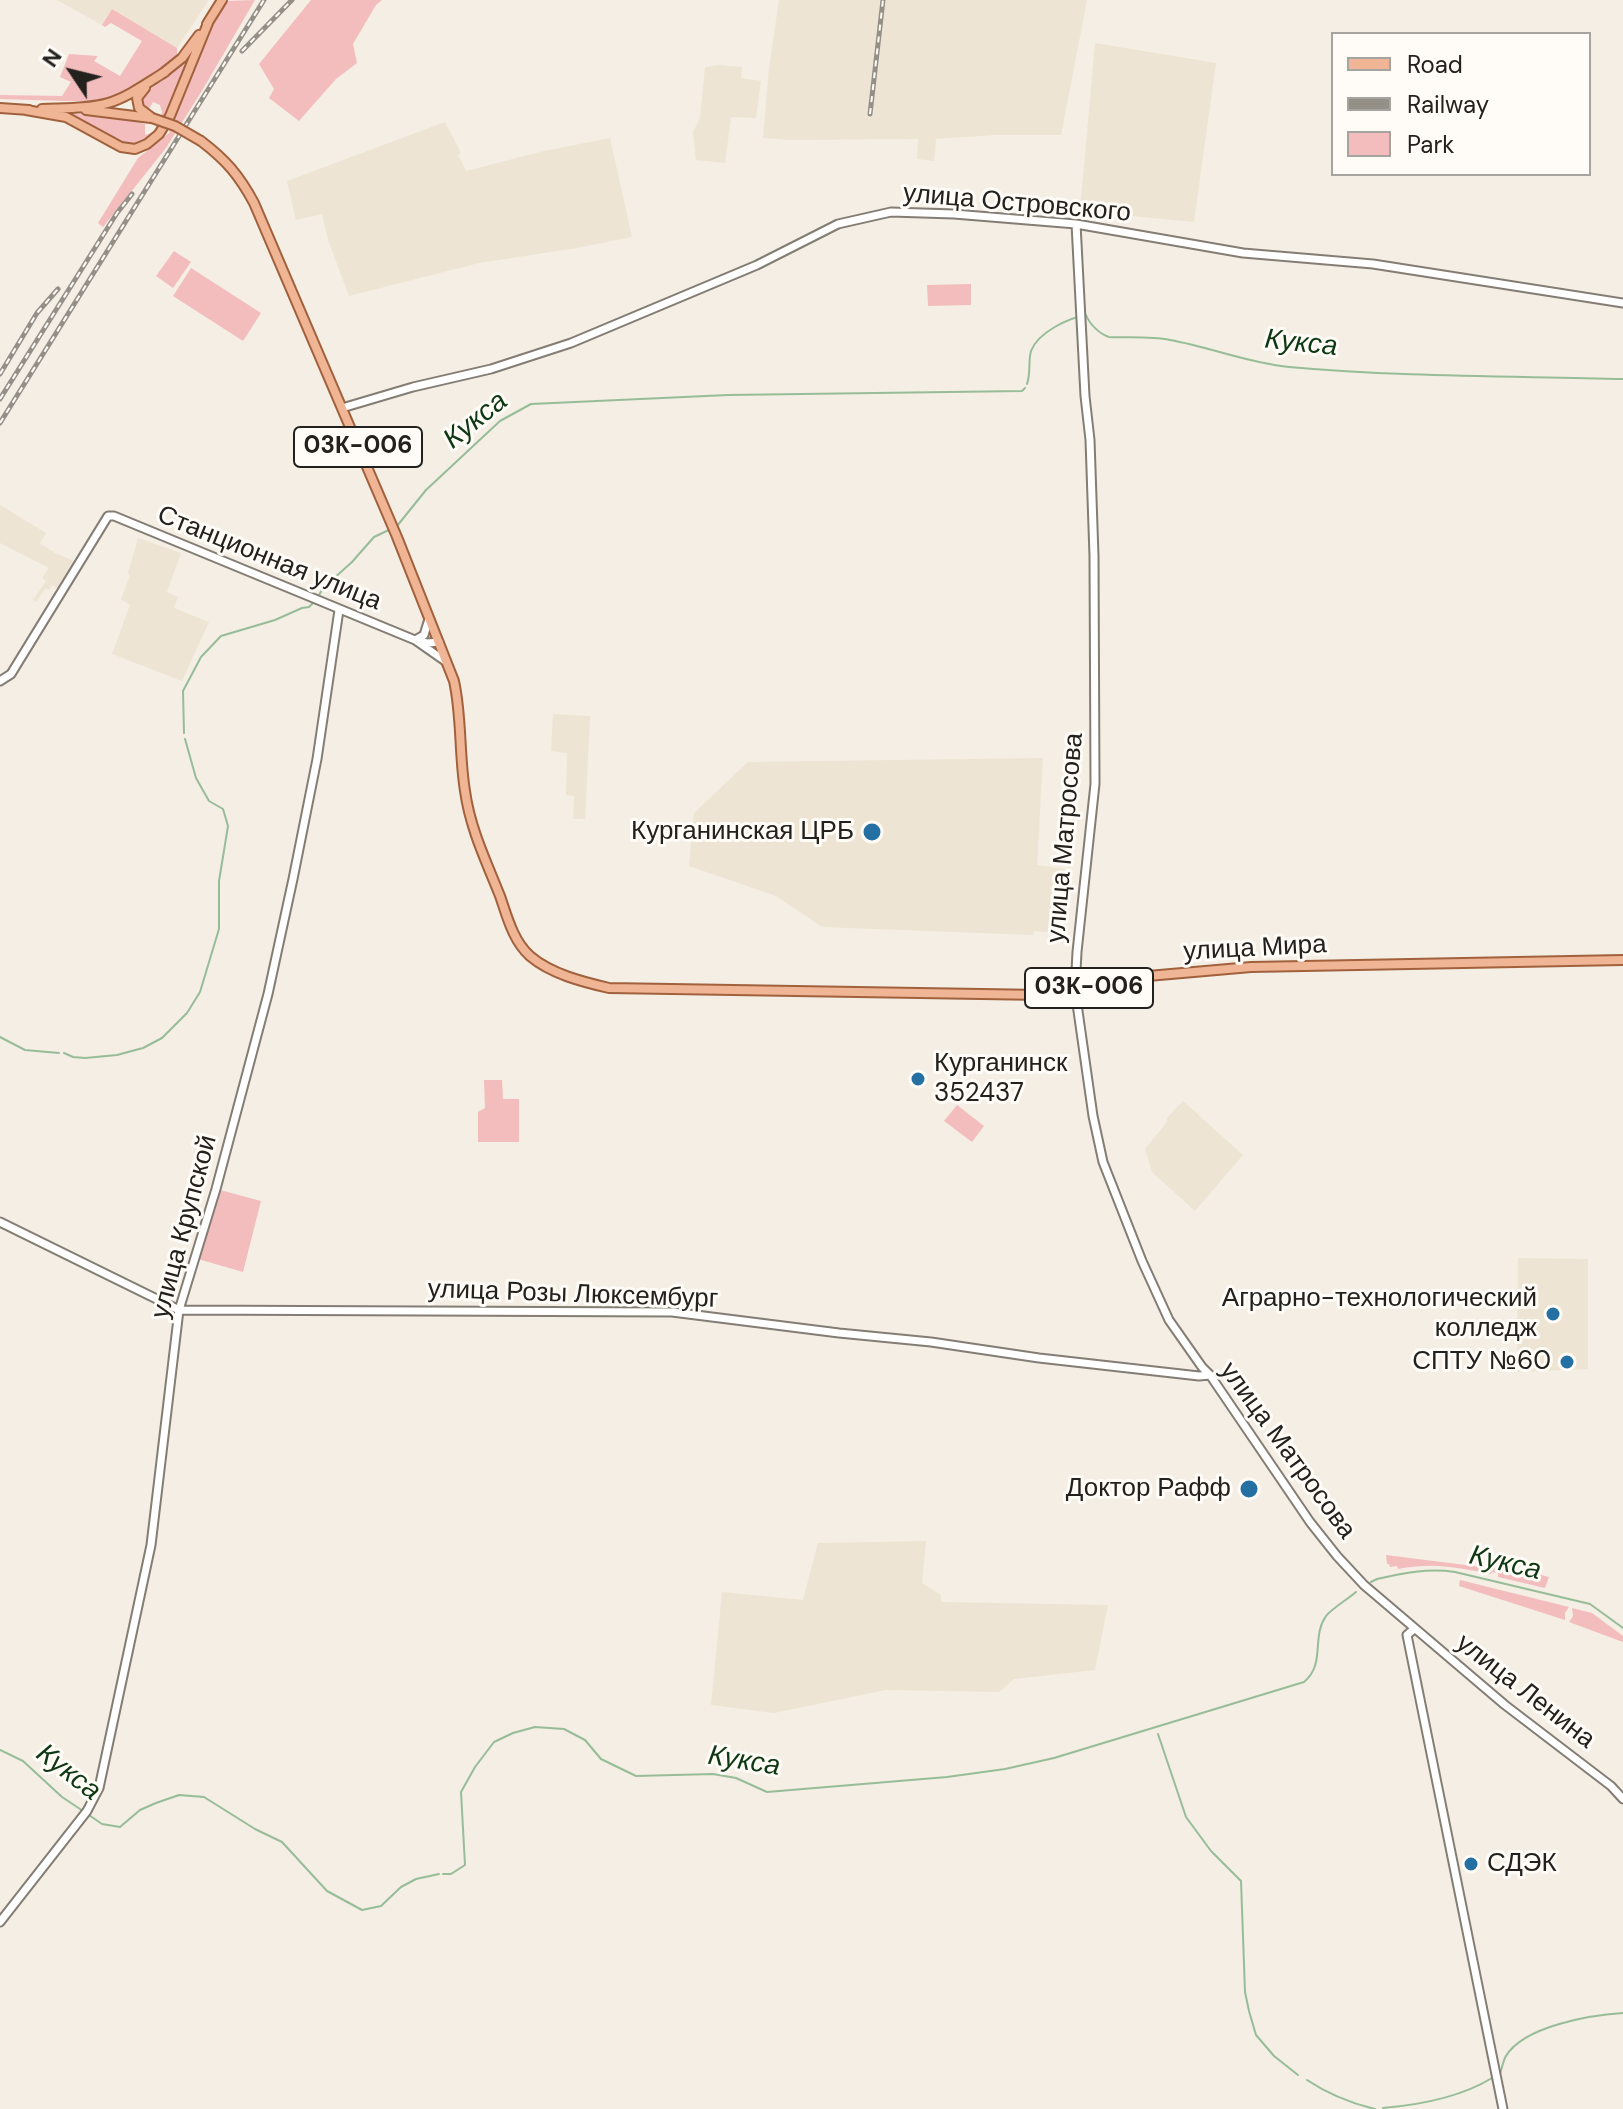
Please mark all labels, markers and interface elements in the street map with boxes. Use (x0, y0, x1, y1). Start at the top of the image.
north arrow (32, 32, 112, 112)
legend (1331, 32, 1591, 176)
text: N (35, 43, 68, 73)
text: Road (1407, 49, 1463, 80)
text: Railway (1407, 89, 1489, 120)
text: Park (1407, 129, 1454, 160)
street label: улица Островского (902, 179, 1132, 229)
water label: Кукса (1263, 323, 1339, 365)
water label: Кукса (437, 385, 515, 457)
road number: 03К-006 (294, 427, 422, 467)
street label: Станционная улица (152, 500, 386, 618)
street label: улица Матросова (1041, 732, 1091, 944)
place label: Курганинская ЦРБ (631, 816, 854, 848)
marker: Курганинская ЦРБ (861, 821, 883, 843)
street label: улица Мира (1183, 930, 1327, 968)
road number: 03К-006 (1025, 968, 1153, 1008)
place label: Курганинск 352437 (934, 1048, 1067, 1110)
marker: Курганинск 352437 (909, 1070, 927, 1088)
street label: улица Крупской (146, 1132, 224, 1322)
street label: улица Розы Люксембург (427, 1274, 719, 1316)
place label: Аграрно-технологический колледж (1222, 1283, 1537, 1344)
marker: Аграрно-технологический колледж (1544, 1305, 1562, 1323)
place label: СПТУ №60 (1412, 1346, 1551, 1378)
marker: СПТУ №60 (1558, 1353, 1576, 1371)
street label: улица Матросова (1212, 1357, 1362, 1545)
place label: Доктор Рафф (1066, 1473, 1231, 1505)
marker: Доктор Рафф (1238, 1478, 1260, 1500)
water label: Кукса (1466, 1539, 1544, 1589)
street label: улица Ленина (1449, 1628, 1601, 1756)
water label: Кукса (29, 1737, 107, 1809)
water label: Кукса (705, 1740, 783, 1784)
place label: СДЭК (1487, 1848, 1557, 1880)
marker: СДЭК (1462, 1855, 1480, 1873)

